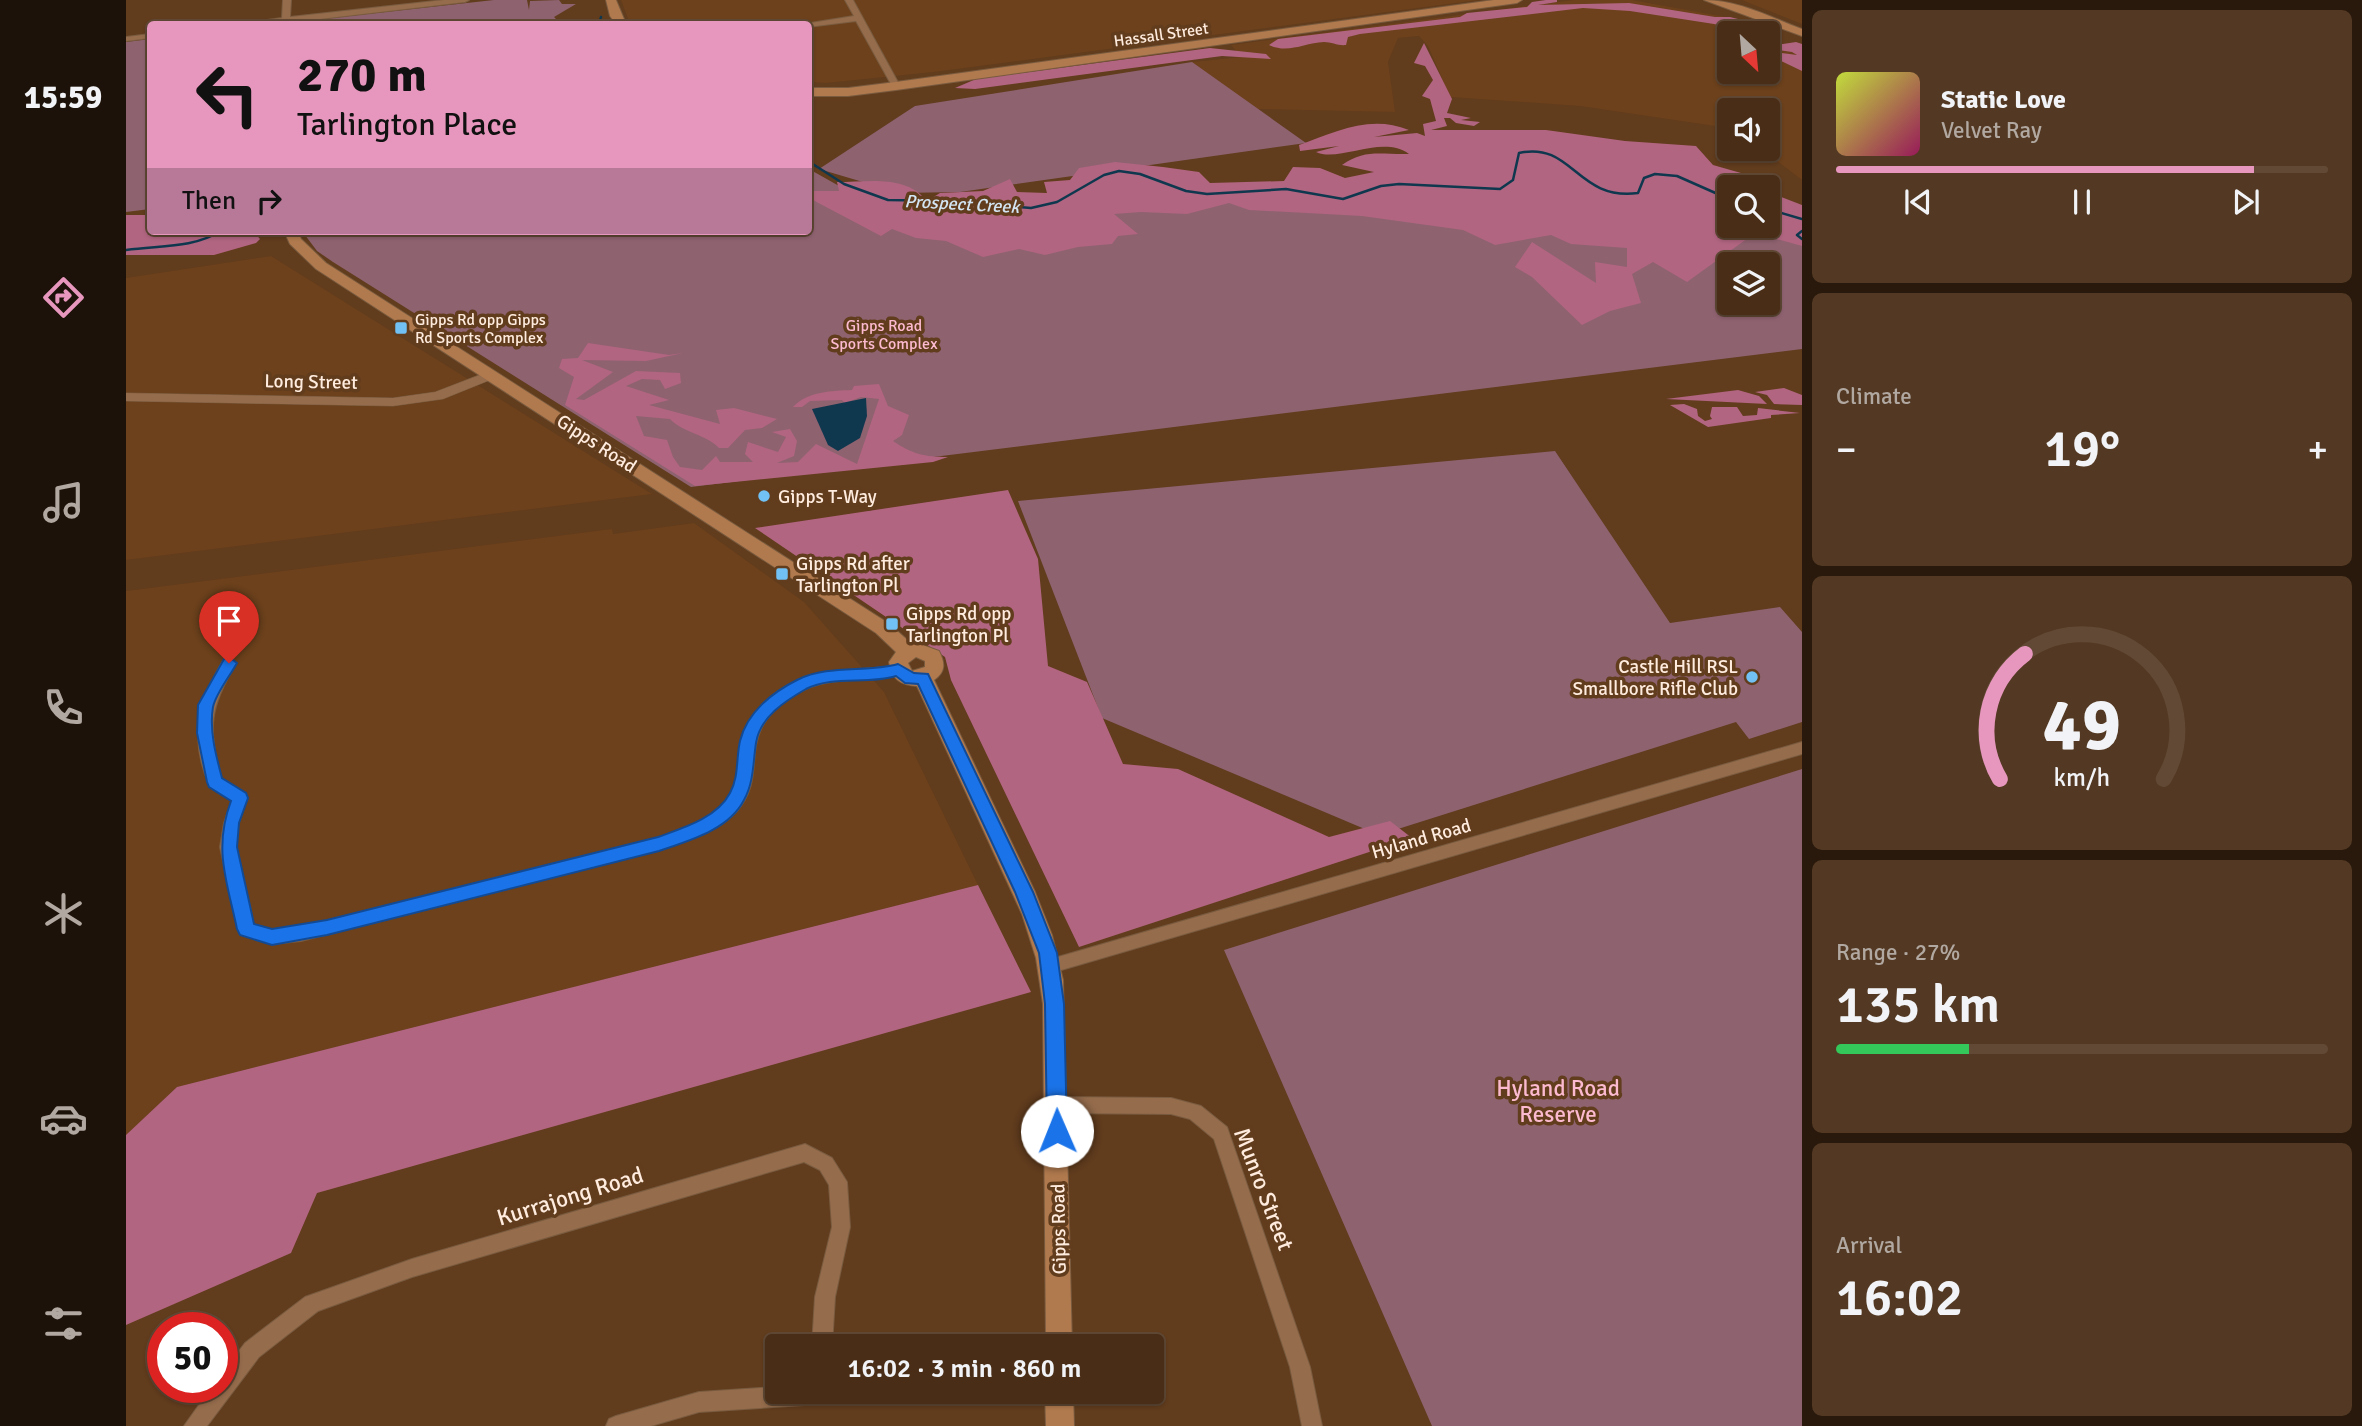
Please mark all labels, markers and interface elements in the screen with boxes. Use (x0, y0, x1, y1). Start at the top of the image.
street label: Hassall Street (1112, 18, 1210, 52)
north arrow (1717, 21, 1780, 84)
map controls (1717, 21, 1780, 315)
text: 270 m (297, 45, 427, 105)
icon: left (182, 49, 273, 140)
text: 15:59 (24, 78, 102, 117)
text: Static Love (1941, 84, 2066, 116)
button: sound (1717, 98, 1780, 161)
text: Tarlington Place (297, 105, 517, 144)
text: Velvet Ray (1941, 116, 2042, 145)
button: search (1717, 175, 1780, 238)
icon: right (250, 182, 288, 220)
icon: previous (1899, 183, 1937, 221)
icon: pause (2063, 183, 2101, 221)
icon: next (2227, 183, 2265, 221)
text: Then (182, 185, 236, 217)
water label: Prospect Creek (904, 190, 1022, 218)
button: layers (1717, 252, 1780, 315)
icon: directions (39, 273, 88, 322)
place label: Gipps Rd opp Gipps Rd Sports Complex (415, 310, 546, 348)
park label: Gipps Road Sports Complex (830, 316, 938, 354)
marker: Gipps Rd opp Gipps Rd Sports Complex (393, 320, 409, 336)
street label: Long Street (264, 369, 358, 395)
text: Climate (1836, 382, 1912, 411)
street label: Gipps Road (552, 409, 641, 479)
text: 19° (2044, 417, 2120, 481)
text: − (1836, 426, 1857, 473)
text: + (2307, 426, 2328, 473)
icon: music (39, 478, 88, 527)
place label: Gipps T-Way (778, 485, 877, 509)
marker: Gipps T-Way (756, 488, 772, 504)
place label: Gipps Rd after Tarlington Pl (796, 552, 910, 598)
marker: Gipps Rd after Tarlington Pl (774, 566, 790, 582)
pin (199, 591, 259, 663)
icon: arrive (210, 602, 248, 640)
place label: Gipps Rd opp Tarlington Pl (906, 602, 1011, 648)
marker: Gipps Rd opp Tarlington Pl (884, 616, 900, 632)
place label: Castle Hill RSL Smallbore Rifle Club (1573, 655, 1738, 701)
marker: Castle Hill RSL Smallbore Rifle Club (1744, 669, 1760, 685)
text: 49 (2043, 681, 2121, 770)
icon: phone (39, 683, 88, 732)
text: km/h (2054, 762, 2110, 793)
street label: Hyland Road (1369, 813, 1474, 865)
icon: climate (39, 889, 88, 938)
text: Range · 27% (1836, 938, 1960, 967)
text: 135 km (1836, 973, 2000, 1037)
park label: Hyland Road Reserve (1496, 1074, 1620, 1129)
icon: car (39, 1094, 88, 1143)
position arrow (1020, 1094, 1094, 1168)
street label: Munro Street (1227, 1124, 1300, 1254)
street label: Kurrajong Road (493, 1160, 647, 1233)
street label: Gipps Road (1046, 1183, 1072, 1275)
text: Arrival (1836, 1231, 1902, 1260)
text: 16:02 (1836, 1266, 1963, 1330)
icon: filters (39, 1299, 88, 1348)
speed limit sign: 50 (147, 1312, 238, 1403)
text: 16:02 · 3 min · 860 m (848, 1353, 1081, 1385)

